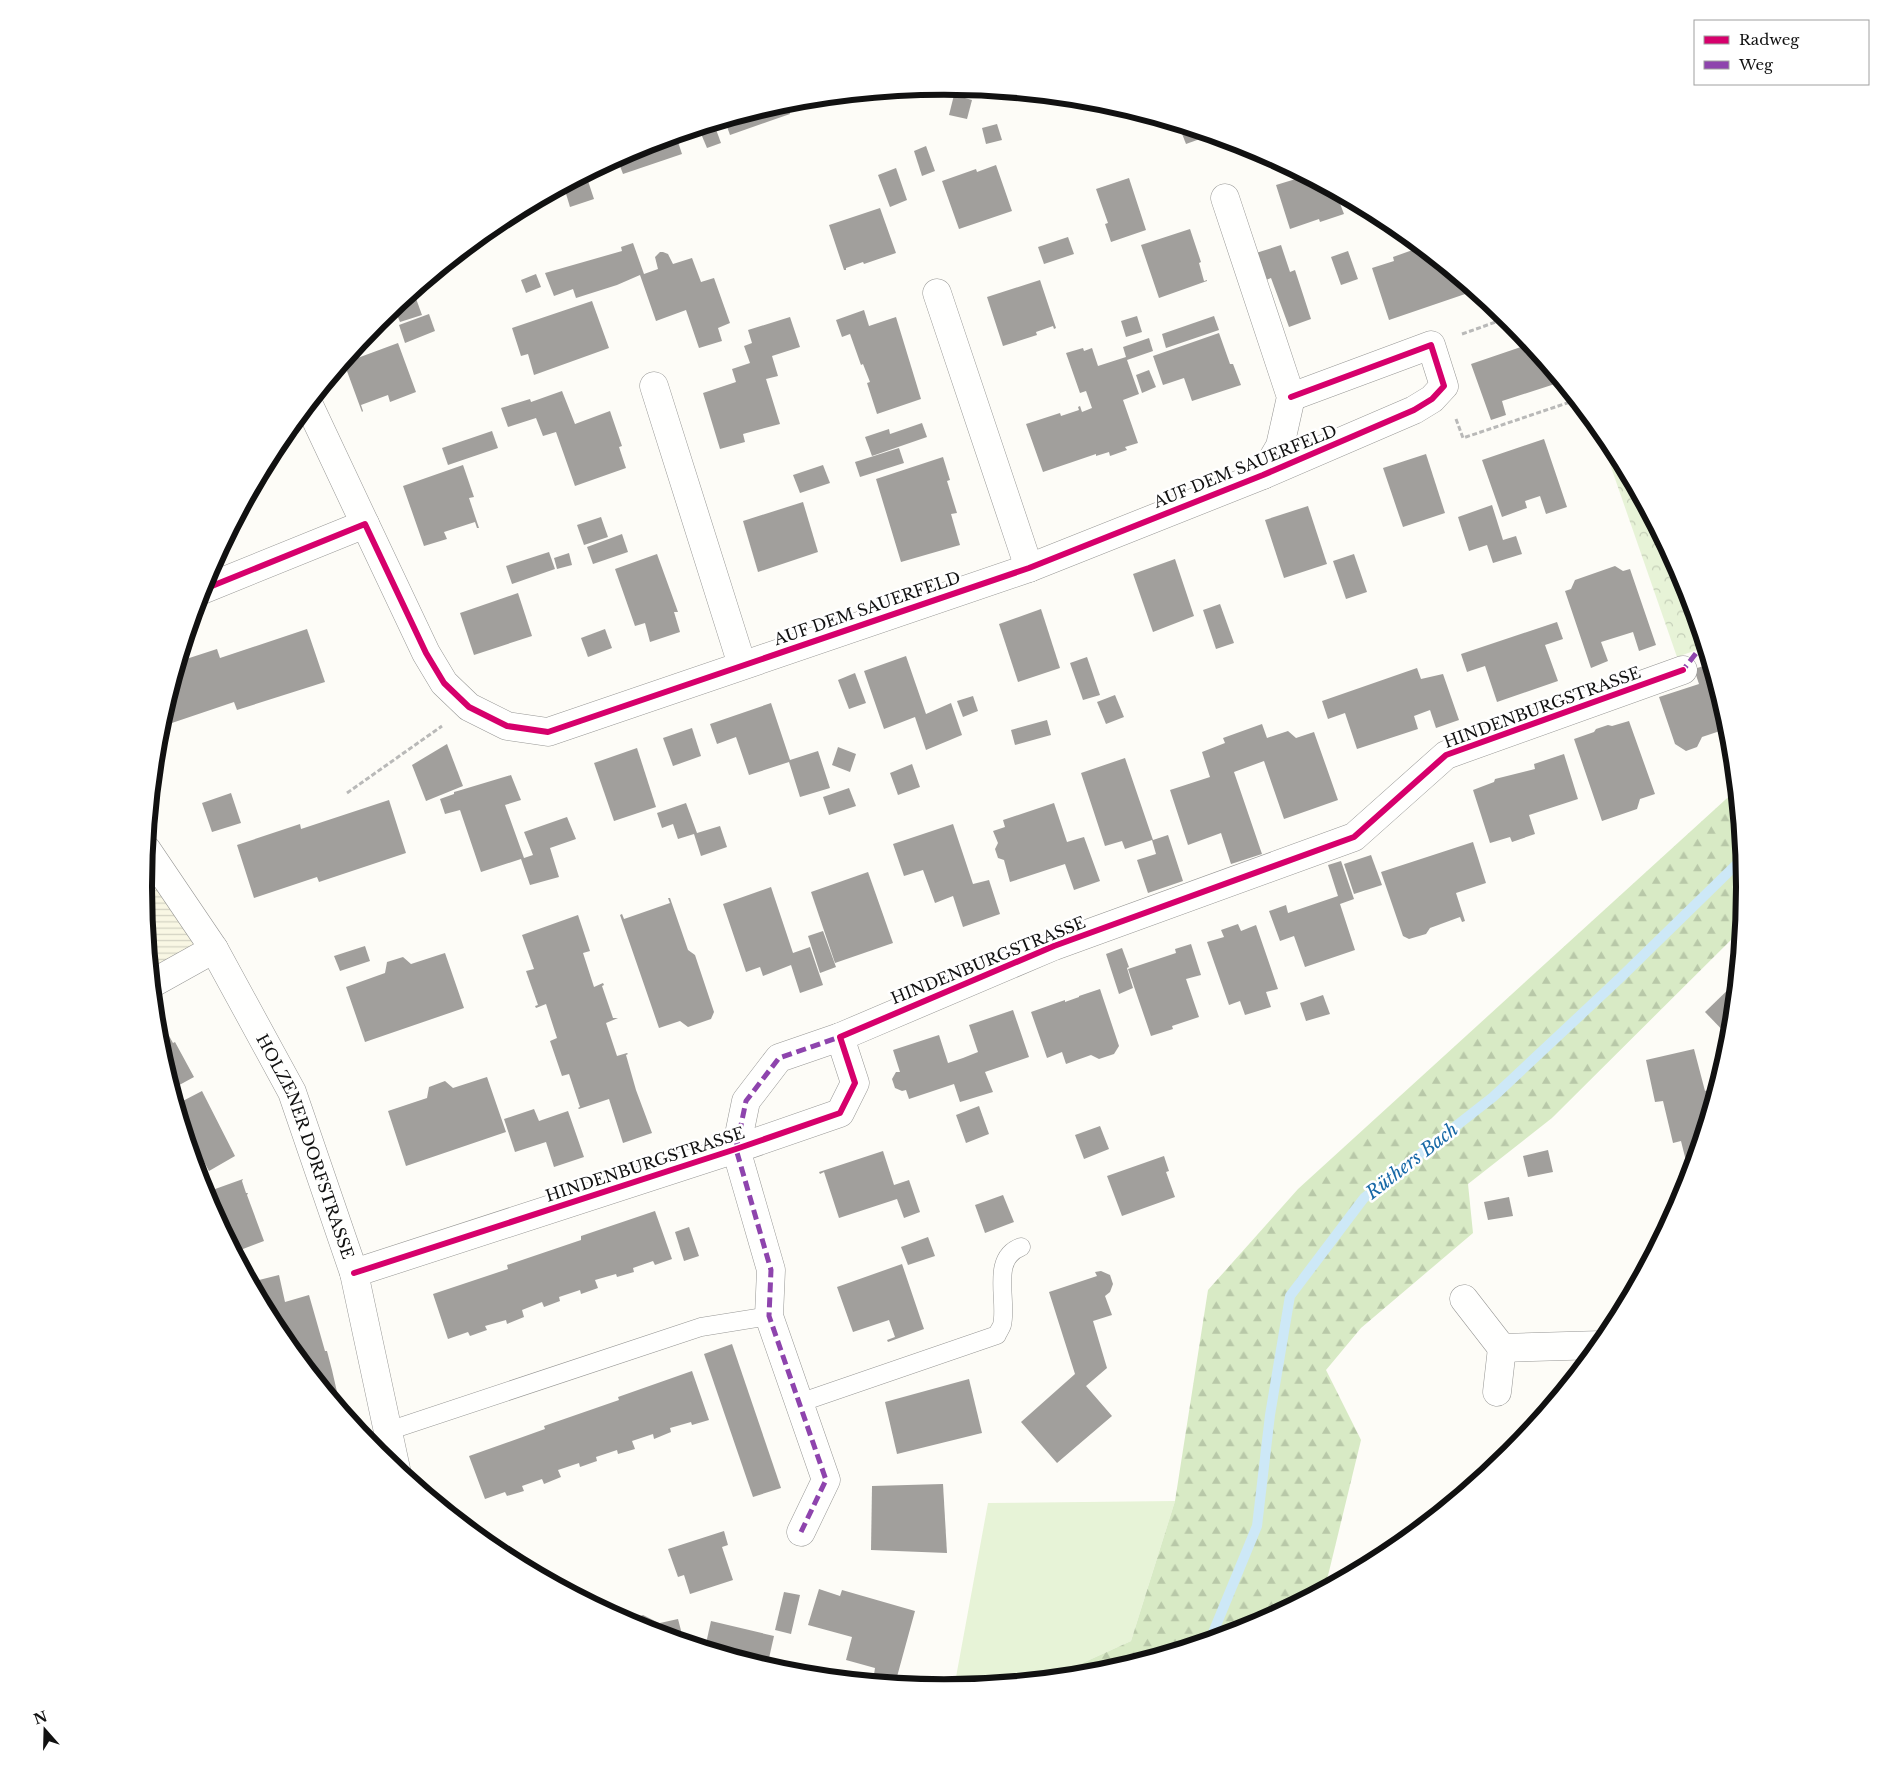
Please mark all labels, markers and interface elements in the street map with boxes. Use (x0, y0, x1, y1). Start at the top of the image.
legend (1694, 20, 1869, 85)
text: Radweg (1739, 30, 1800, 49)
text: Weg (1738, 55, 1774, 74)
street label: AUF DEM SAUERFELD (1150, 420, 1340, 512)
street label: AUF DEM SAUERFELD (770, 567, 963, 650)
street label: HINDENBURGSTRASSE (1441, 662, 1643, 752)
street label: HINDENBURGSTRASSE (888, 912, 1088, 1008)
street label: HOLZENER DORFSTRASSE (252, 1030, 358, 1262)
water label: Rüthers Bach (1361, 1118, 1463, 1204)
street label: HINDENBURGSTRASSE (543, 1122, 747, 1206)
north arrow (20, 1705, 70, 1755)
text: N (31, 1707, 50, 1728)

